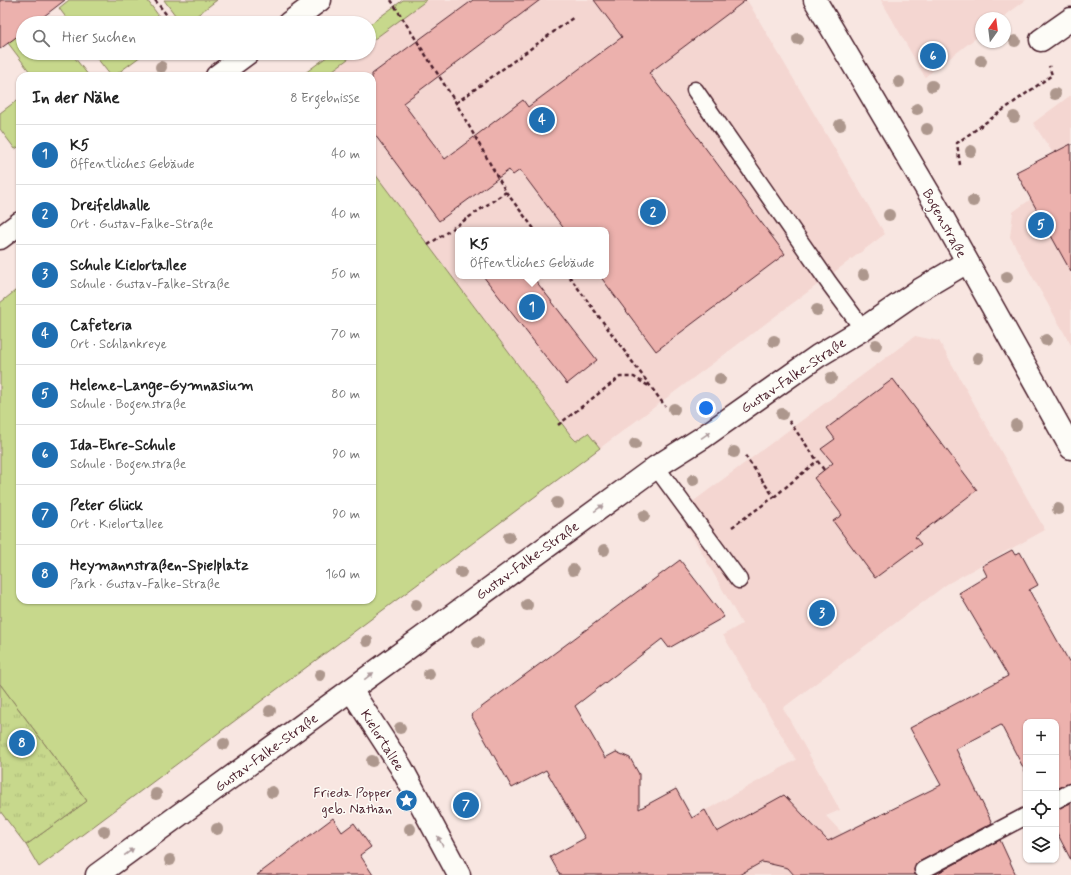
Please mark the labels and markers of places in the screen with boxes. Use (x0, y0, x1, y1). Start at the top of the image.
pin: 6 (920, 41, 946, 71)
pin: 4 (529, 105, 555, 135)
pin: 2 (640, 197, 666, 227)
pin: 5 (1028, 210, 1054, 240)
pin: 1 (519, 292, 545, 322)
pin: 3 (809, 598, 835, 628)
pin: 8 (9, 728, 35, 758)
place label: Frieda Popper geb. Nathan (313, 784, 392, 818)
place icon: Frieda Popper geb. Nathan (394, 787, 420, 813)
pin: 7 (453, 790, 479, 820)

